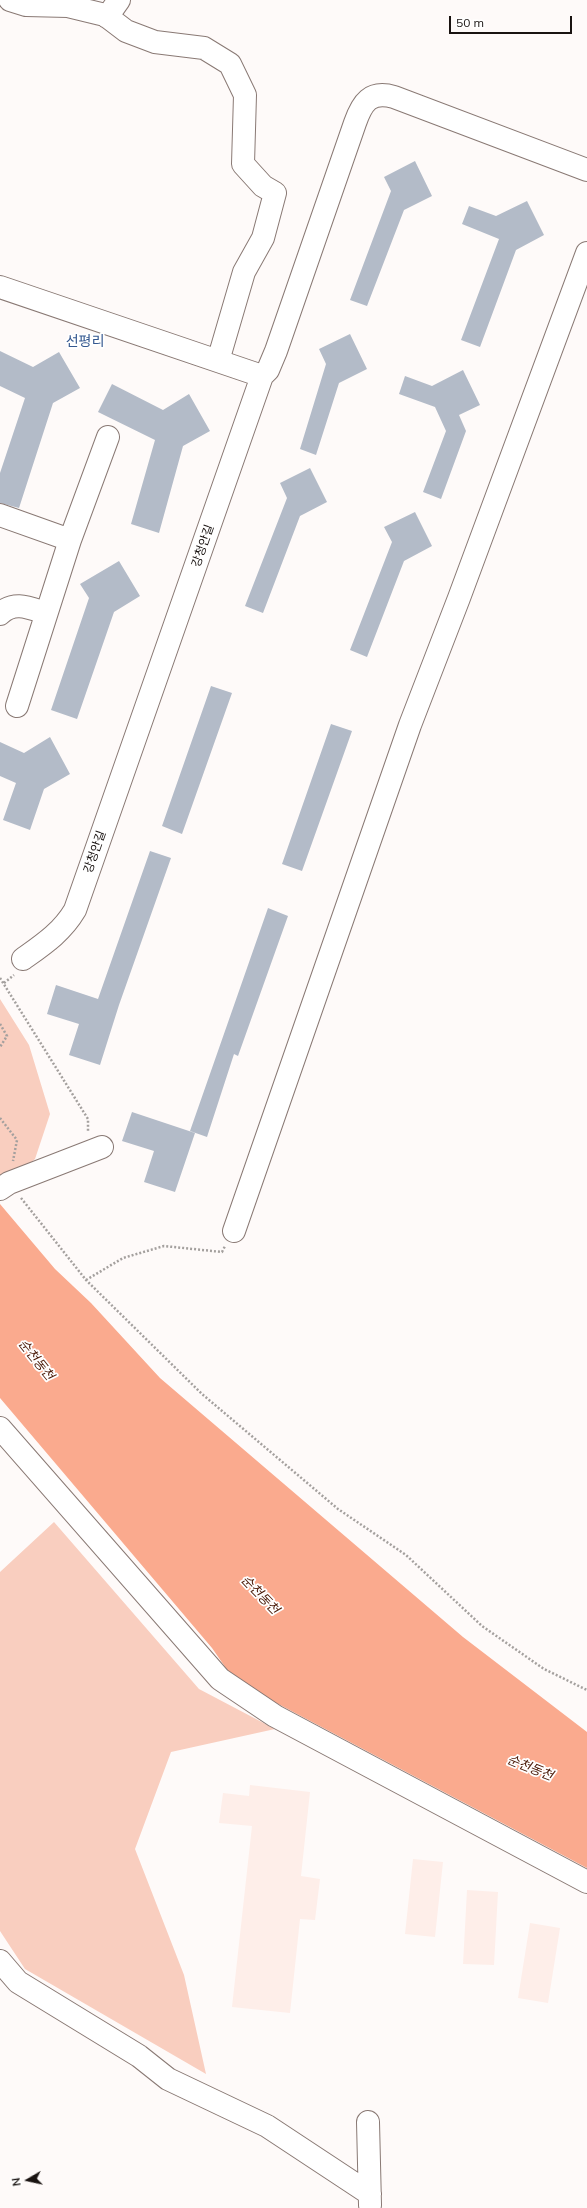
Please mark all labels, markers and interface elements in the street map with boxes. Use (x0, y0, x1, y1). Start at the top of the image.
scale bar (451, 8, 574, 34)
text: 50 m (456, 15, 484, 30)
district label: 선평리 (66, 334, 104, 350)
street label: 강청안길 (189, 523, 217, 569)
street label: 강청안길 (81, 829, 109, 875)
water label: 순천동천 (15, 1337, 57, 1383)
water label: 순천동천 (238, 1572, 282, 1618)
water label: 순천동천 (505, 1752, 555, 1784)
north arrow (8, 2160, 48, 2200)
text: N (9, 2177, 24, 2187)

